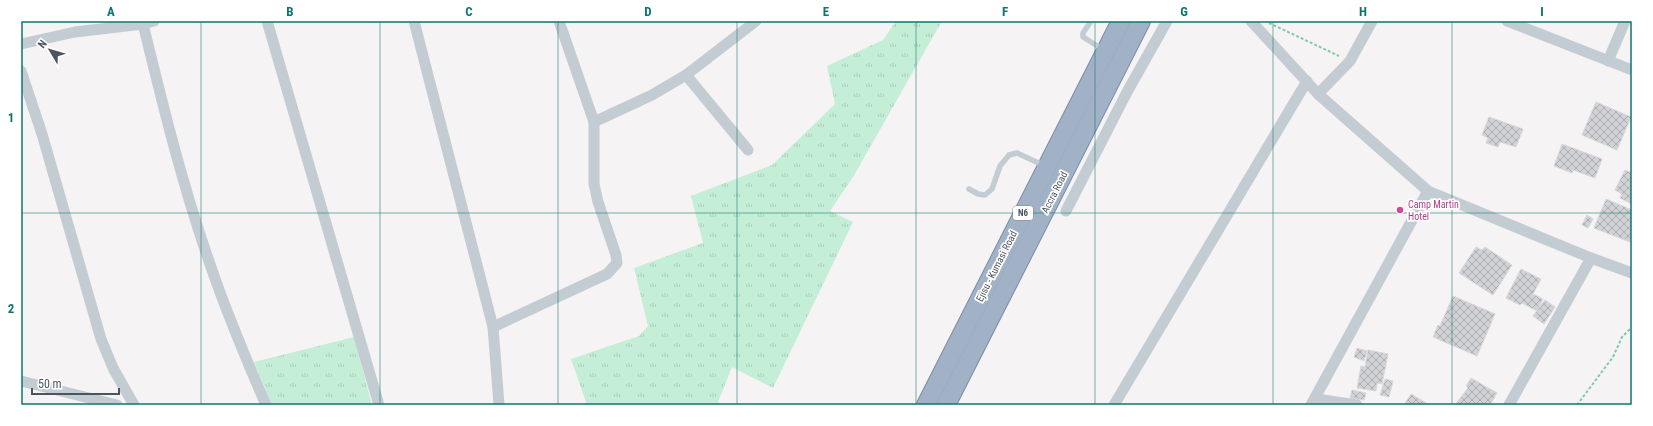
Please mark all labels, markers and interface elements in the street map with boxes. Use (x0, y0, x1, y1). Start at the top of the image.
text: A (107, 4, 115, 19)
text: B (286, 4, 294, 19)
text: C (465, 4, 473, 19)
text: D (644, 4, 652, 19)
text: E (823, 4, 830, 19)
text: F (1002, 4, 1008, 19)
text: G (1180, 4, 1188, 19)
text: H (1359, 4, 1367, 19)
text: I (1540, 4, 1544, 19)
north arrow (30, 30, 70, 70)
text: N (35, 37, 50, 51)
text: 1 (8, 110, 14, 125)
street label: Accra Road (1039, 170, 1070, 215)
place label: Camp Martin Hotel (1408, 199, 1459, 222)
marker: Camp Martin Hotel (1395, 205, 1405, 215)
road number: N6 (1013, 206, 1033, 220)
street label: Ejisu - Kumasi Road (974, 229, 1019, 303)
text: 2 (8, 301, 15, 316)
scale bar (32, 370, 119, 396)
text: 50 m (38, 377, 62, 391)

